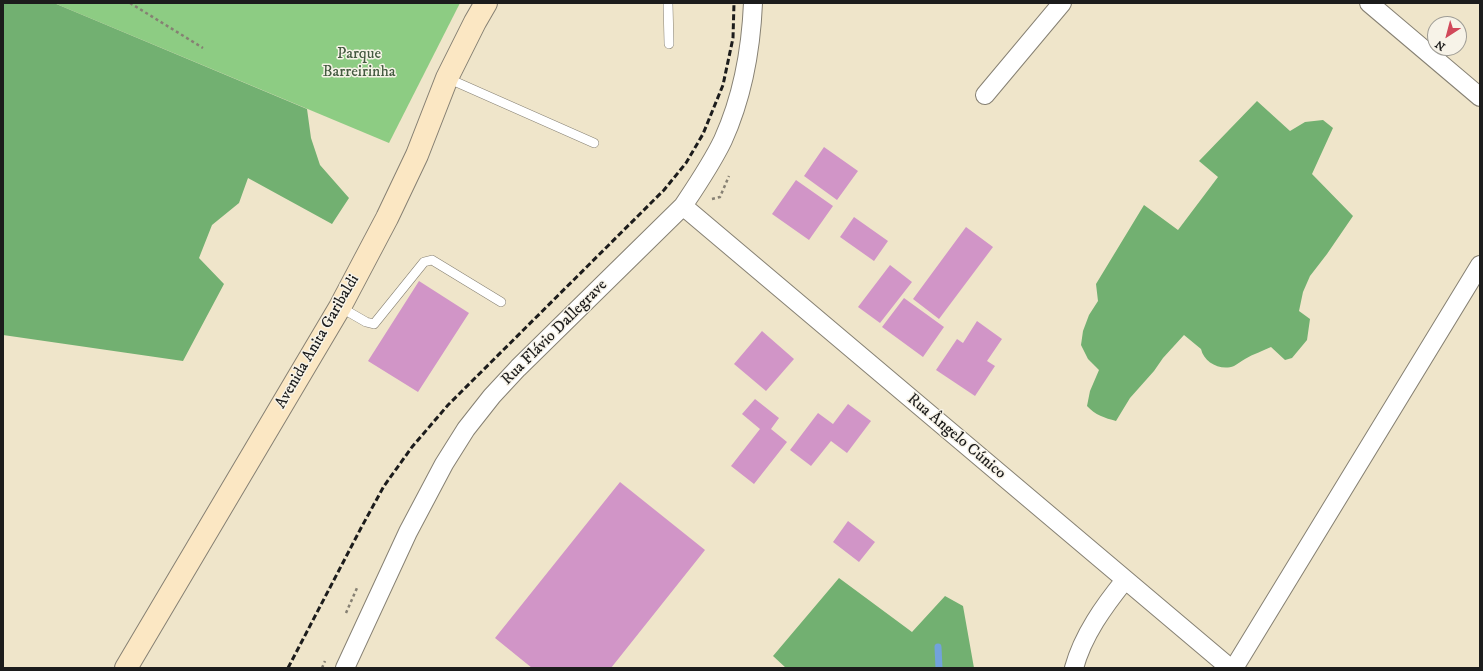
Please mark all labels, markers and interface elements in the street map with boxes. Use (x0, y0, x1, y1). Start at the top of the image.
north arrow (1427, 16, 1467, 56)
text: N (1433, 37, 1448, 53)
park label: Parque Barreirinha (322, 45, 396, 83)
street label: Avenida Anita Garibaldi (272, 272, 364, 412)
street label: Rua Flávio Dallegrave (498, 276, 612, 390)
street label: Rua Ângelo Cúnico (903, 390, 1009, 484)

